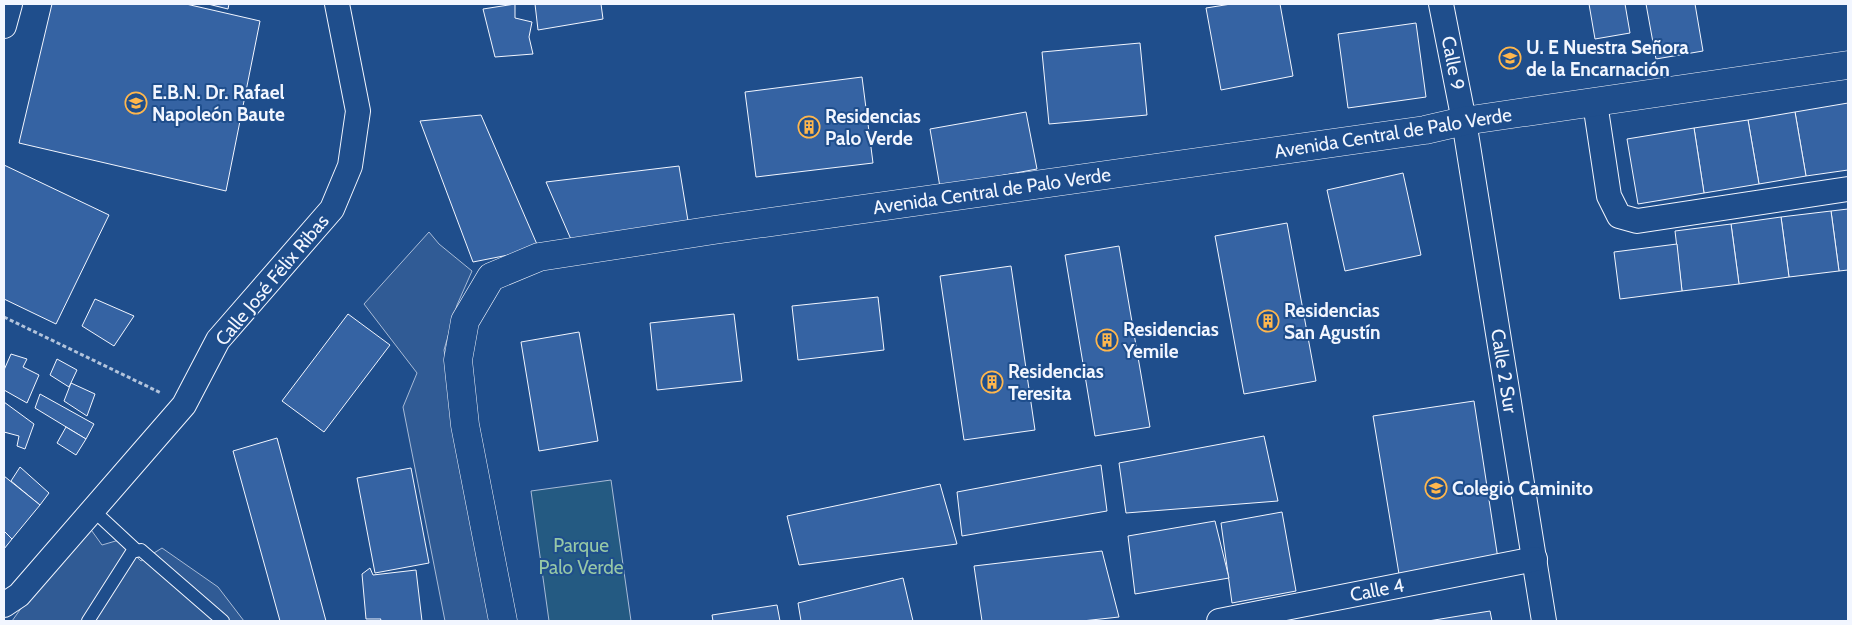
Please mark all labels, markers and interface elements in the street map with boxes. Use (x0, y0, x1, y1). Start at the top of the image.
street label: Calle 9 (1437, 34, 1469, 92)
place label: U. E Nuestra Señora de la Encarnación (1526, 36, 1689, 81)
school or university icon: U. E Nuestra Señora de la Encarnación (1498, 46, 1522, 70)
place label: E.B.N. Dr. Rafael Napoleón Baute (152, 81, 285, 126)
school or university icon: E.B.N. Dr. Rafael Napoleón Baute (124, 91, 148, 115)
street label: Avenida Central de Palo Verde (1273, 103, 1514, 163)
place label: Residencias Palo Verde (825, 105, 921, 150)
building icon: Residencias Palo Verde (797, 115, 821, 139)
street label: Avenida Central de Palo Verde (872, 163, 1113, 219)
street label: Calle José Félix Ribas (210, 210, 334, 350)
place label: Residencias San Agustín (1284, 299, 1381, 344)
building icon: Residencias San Agustín (1256, 309, 1280, 333)
place label: Residencias Yemile (1122, 318, 1219, 363)
street label: Calle 2 Sur (1486, 327, 1522, 415)
building icon: Residencias Yemile (1095, 328, 1119, 352)
place label: Residencias Teresita (1008, 360, 1104, 405)
building icon: Residencias Teresita (980, 370, 1004, 394)
school or university icon: Colegio Caminito (1424, 476, 1448, 500)
place label: Colegio Caminito (1452, 477, 1593, 500)
park label: Parque Palo Verde (538, 534, 624, 579)
street label: Calle 4 (1348, 573, 1406, 607)

